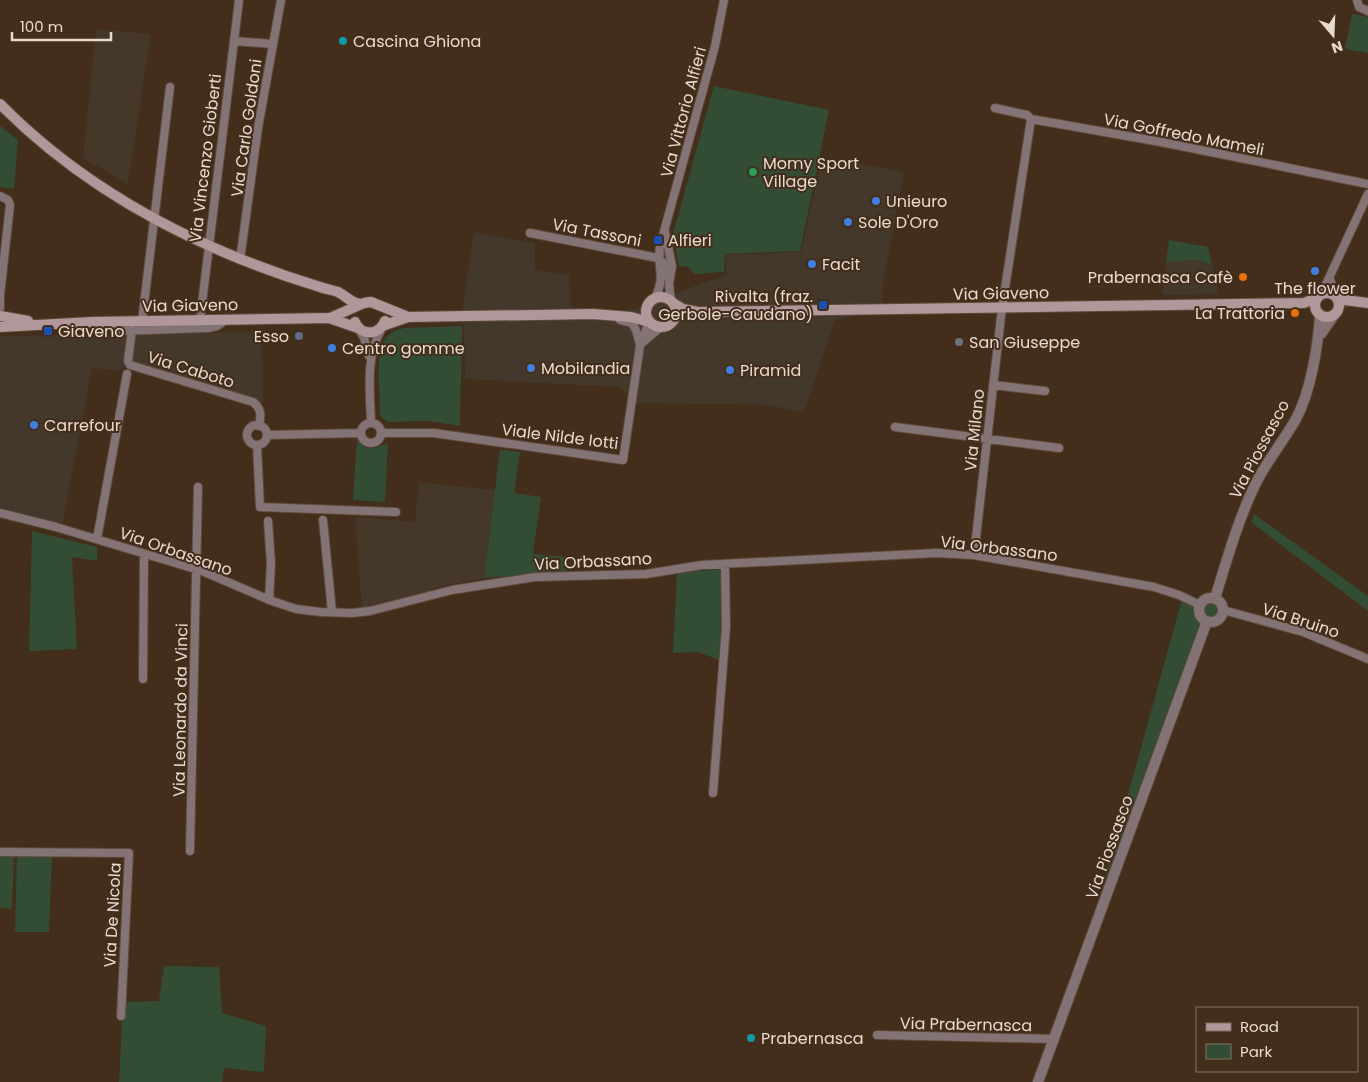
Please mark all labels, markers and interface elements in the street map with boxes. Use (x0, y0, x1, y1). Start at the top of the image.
scale bar (12, 10, 111, 42)
north arrow (1308, 10, 1358, 60)
text: 100 m (20, 16, 63, 37)
place label: Cascina Ghiona (353, 30, 481, 53)
marker: Cascina Ghiona (337, 35, 349, 47)
text: N (1329, 36, 1345, 58)
street label: Via Vittorio Alfieri (655, 44, 712, 180)
street label: Via Carlo Goldoni (225, 58, 268, 199)
street label: Via Vincenzo Gioberti (184, 72, 227, 244)
street label: Via Goffredo Mameli (1102, 108, 1266, 161)
place label: Momy Sport Village (763, 152, 859, 193)
marker: Momy Sport Village (747, 166, 759, 178)
place label: Unieuro (886, 190, 947, 213)
marker: Unieuro (870, 195, 882, 207)
place label: Sole D'Oro (858, 211, 938, 234)
street label: Via Tassoni (550, 213, 643, 252)
marker: Sole D'Oro (842, 216, 854, 228)
place label: Alfieri (668, 229, 712, 252)
marker: Alfieri (652, 234, 664, 246)
place label: Facit (822, 253, 861, 276)
marker: Facit (806, 258, 818, 270)
marker: The flower (1309, 265, 1321, 277)
place label: Prabernasca Cafè (1088, 266, 1233, 289)
marker: Prabernasca Cafè (1237, 271, 1249, 283)
place label: The flower (1274, 277, 1356, 300)
street label: Via Giaveno (953, 281, 1049, 306)
place label: Rivalta (fraz. Gerbole-Caudano) (658, 285, 813, 326)
street label: Via Giaveno (142, 293, 238, 318)
marker: Rivalta (fraz. Gerbole-Caudano) (817, 299, 829, 311)
place label: La Trattoria (1195, 302, 1285, 325)
marker: La Trattoria (1289, 307, 1301, 319)
place label: Giaveno (58, 320, 125, 343)
marker: Giaveno (42, 325, 54, 337)
place label: Esso (254, 325, 289, 348)
marker: Esso (293, 330, 305, 342)
place label: San Giuseppe (969, 331, 1080, 354)
marker: San Giuseppe (953, 336, 965, 348)
place label: Centro gomme (342, 337, 465, 360)
marker: Centro gomme (326, 342, 338, 354)
street label: Via Caboto (144, 345, 237, 394)
place label: Mobilandia (541, 357, 630, 380)
place label: Piramid (740, 359, 801, 382)
marker: Mobilandia (525, 362, 537, 374)
marker: Piramid (724, 364, 736, 376)
street label: Via Milano (959, 388, 990, 472)
street label: Via Piossasco (1224, 396, 1295, 503)
place label: Carrefour (44, 414, 121, 437)
street label: Viale Nilde Iotti (500, 418, 620, 455)
marker: Carrefour (28, 419, 40, 431)
street label: Via Orbassano (116, 521, 235, 582)
street label: Via Orbassano (939, 530, 1059, 567)
street label: Via Orbassano (533, 547, 653, 576)
street label: Via Bruino (1259, 597, 1343, 644)
street label: Via Leonardo da Vinci (167, 623, 194, 797)
street label: Via Piossasco (1080, 792, 1139, 902)
street label: Via De Nicola (98, 862, 127, 968)
legend (1196, 1007, 1358, 1072)
street label: Via Prabernasca (900, 1012, 1032, 1037)
text: Road (1240, 1016, 1279, 1037)
place label: Prabernasca (761, 1027, 864, 1050)
marker: Prabernasca (745, 1032, 757, 1044)
text: Park (1240, 1041, 1272, 1062)

